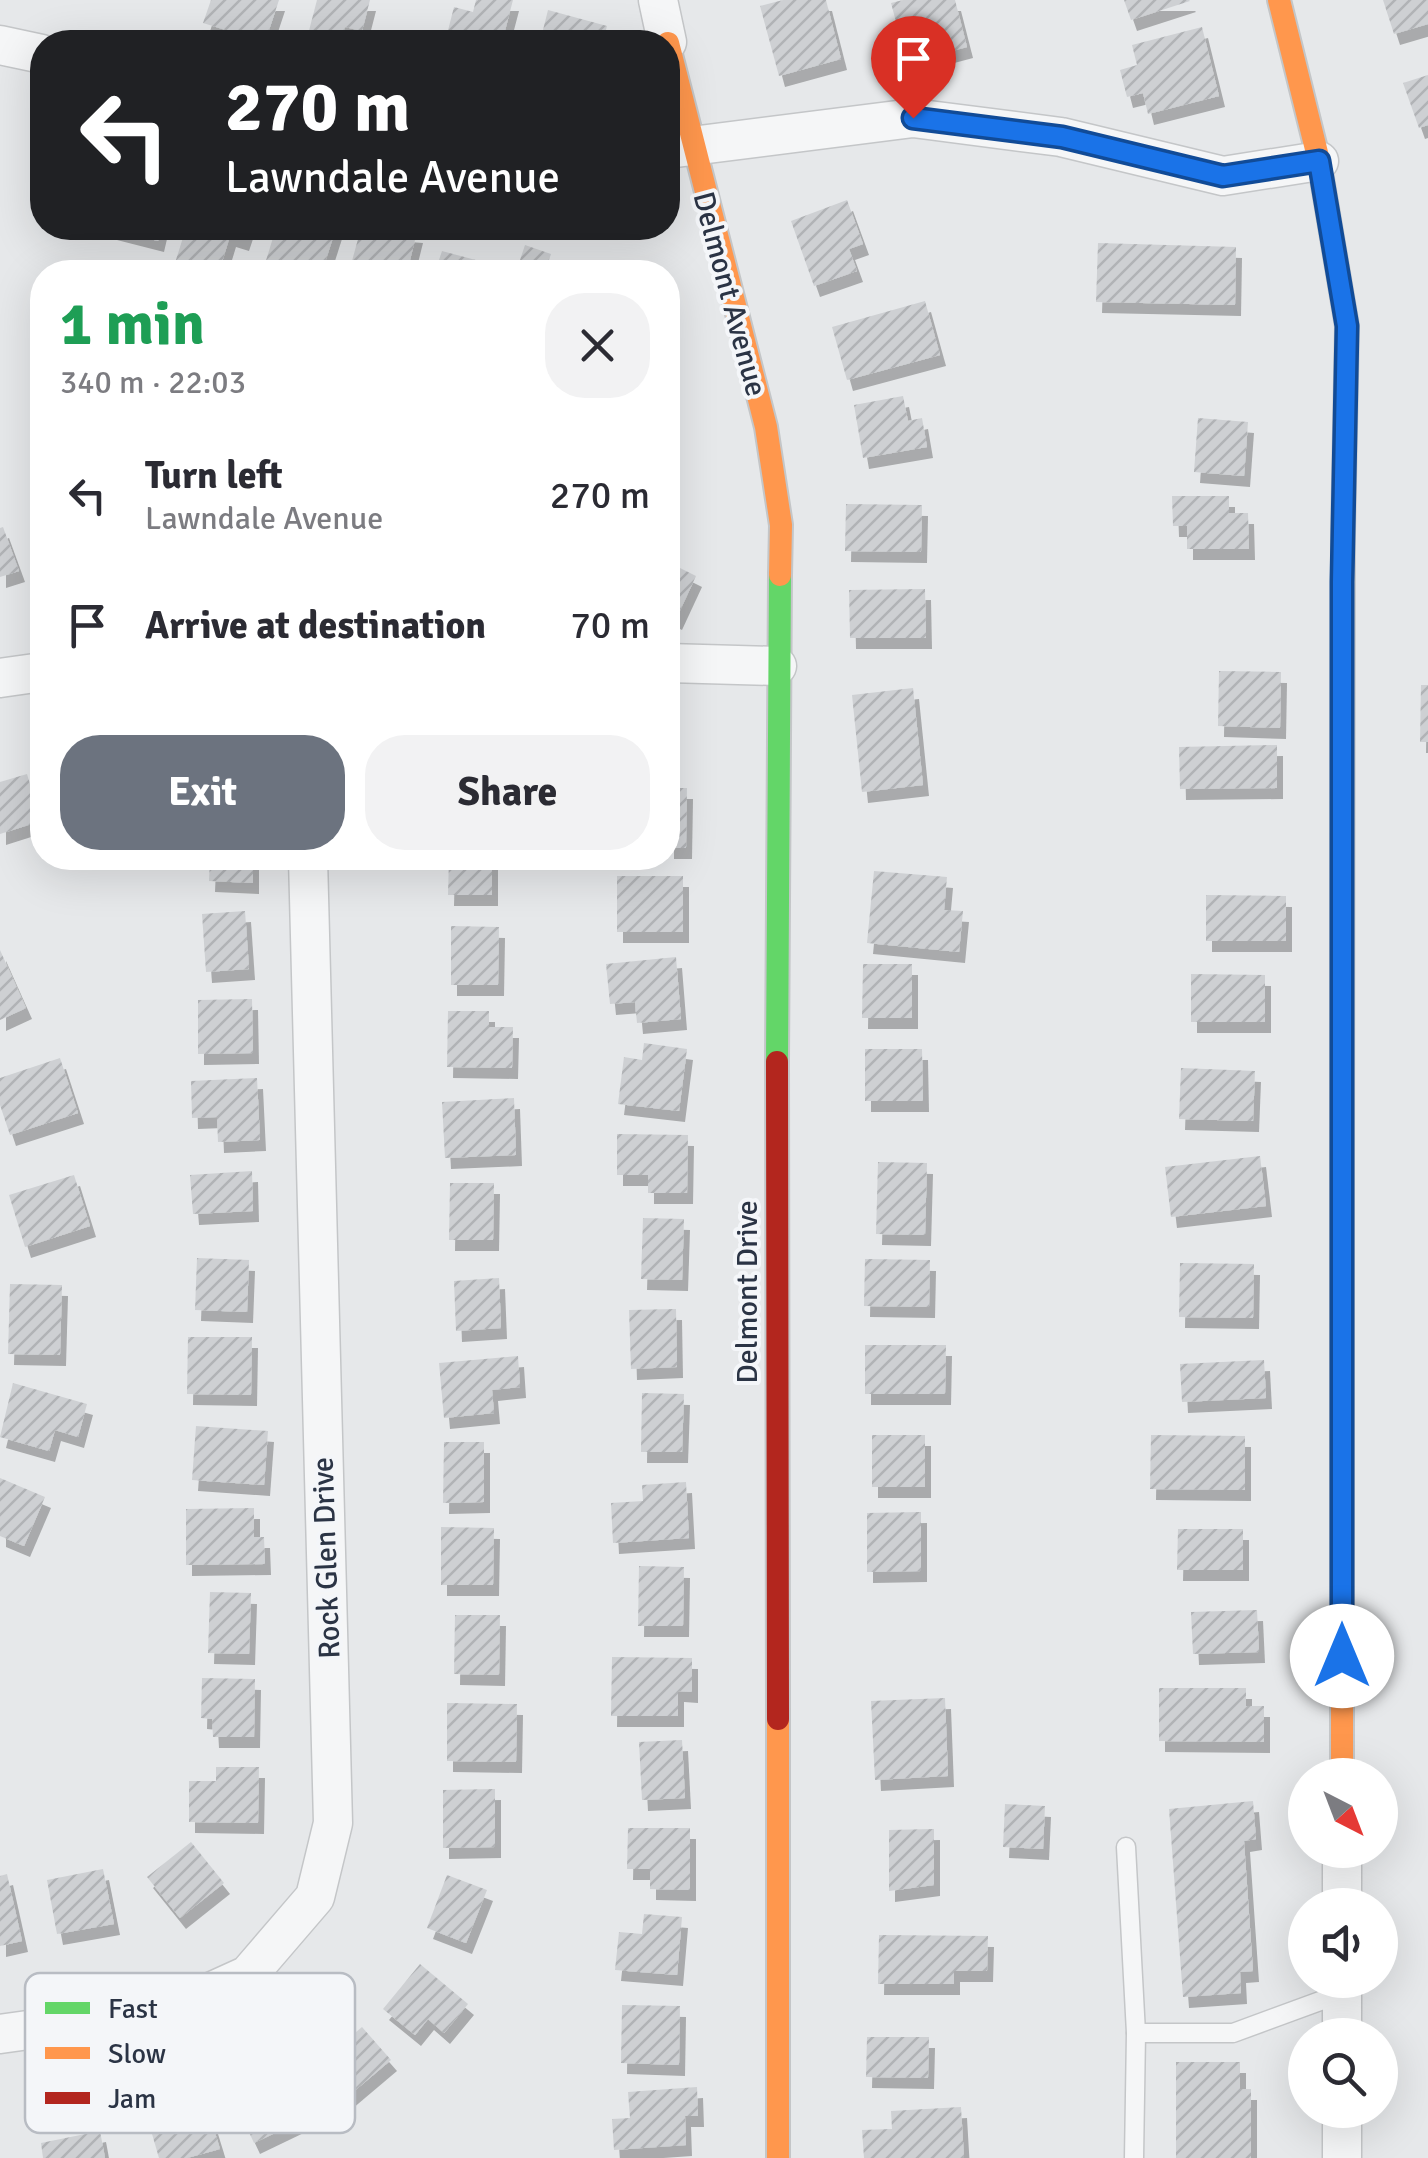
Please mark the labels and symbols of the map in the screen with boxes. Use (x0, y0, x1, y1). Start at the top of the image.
pin (871, 16, 956, 119)
street label: Delmont Avenue (684, 188, 775, 400)
street label: Delmont Drive (729, 1200, 766, 1384)
street label: Rock Glen Drive (304, 1456, 349, 1660)
position arrow (1290, 1604, 1394, 1708)
north arrow (1288, 1758, 1398, 1868)
legend (25, 1973, 355, 2133)
text: Fast (108, 1992, 158, 2026)
text: Slow (108, 2037, 166, 2071)
text: Jam (108, 2082, 156, 2116)

